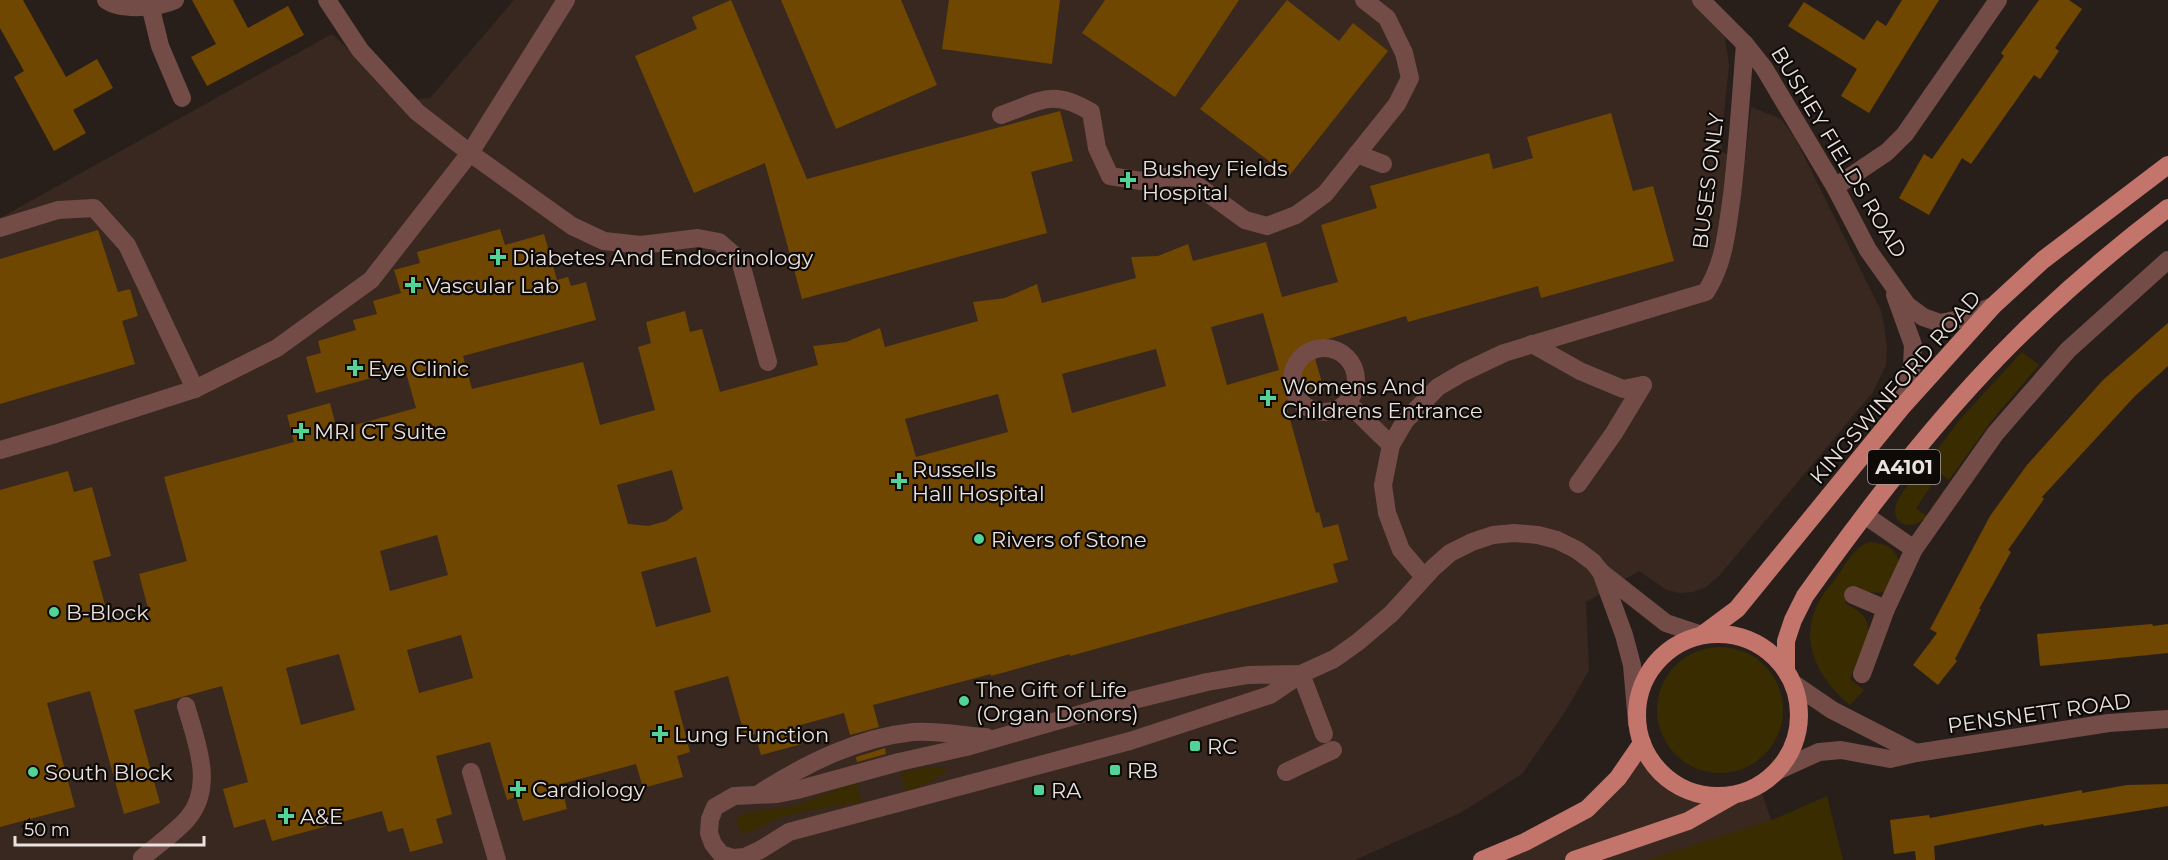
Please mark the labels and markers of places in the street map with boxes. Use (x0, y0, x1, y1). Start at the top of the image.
place label: Bushey Fields Hospital (1142, 156, 1288, 205)
marker: Bushey Fields Hospital (1119, 171, 1137, 189)
place label: Diabetes And Endocrinology (512, 245, 814, 270)
marker: Diabetes And Endocrinology (489, 248, 507, 266)
place label: Vascular Lab (426, 273, 559, 298)
marker: Vascular Lab (404, 276, 422, 294)
place label: Eye Clinic (368, 356, 469, 381)
marker: Eye Clinic (346, 359, 364, 377)
place label: Womens And Childrens Entrance (1282, 374, 1483, 423)
marker: Womens And Childrens Entrance (1259, 389, 1277, 407)
place label: MRI CT Suite (314, 419, 447, 444)
marker: MRI CT Suite (292, 422, 310, 440)
place label: Russells Hall Hospital (912, 457, 1045, 506)
marker: Russells Hall Hospital (890, 472, 908, 490)
place label: Rivers of Stone (991, 527, 1147, 552)
marker: Rivers of Stone (972, 532, 986, 546)
place label: B-Block (66, 600, 149, 625)
marker: B-Block (47, 605, 61, 619)
place label: The Gift of Life (Organ Donors) (976, 677, 1139, 726)
marker: The Gift of Life (Organ Donors) (957, 694, 971, 708)
place label: Lung Function (674, 722, 829, 747)
marker: Lung Function (651, 725, 669, 743)
place label: RC (1207, 734, 1237, 759)
marker: RC (1188, 739, 1202, 753)
place label: RB (1127, 758, 1158, 783)
place label: South Block (45, 760, 173, 785)
marker: RB (1108, 763, 1122, 777)
marker: South Block (26, 765, 40, 779)
place label: Cardiology (532, 777, 645, 802)
place label: RA (1051, 778, 1082, 803)
marker: Cardiology (509, 780, 527, 798)
marker: RA (1032, 783, 1046, 797)
place label: A&E (300, 804, 343, 829)
marker: A&E (277, 807, 295, 825)

